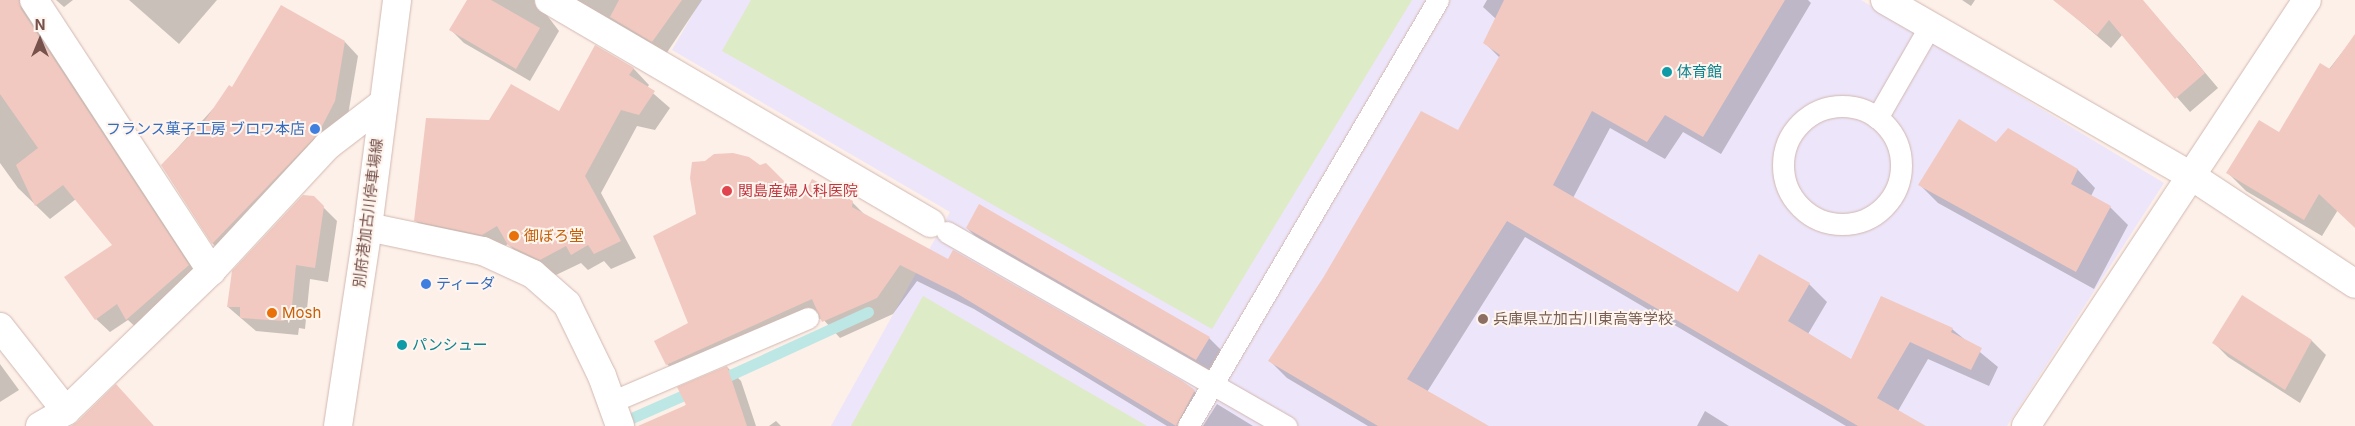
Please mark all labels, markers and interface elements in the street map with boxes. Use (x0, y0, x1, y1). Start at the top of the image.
north arrow (15, 15, 65, 65)
text: N (35, 16, 45, 33)
place label: 体育館 (1677, 63, 1722, 81)
marker: 体育館 (1661, 66, 1673, 78)
place label: フランス菓子工房 ブロワ本店 (106, 120, 305, 138)
marker: フランス菓子工房 ブロワ本店 (309, 123, 321, 135)
street label: 別府港加古川停車場線 (350, 137, 386, 289)
place label: 関島産婦人科医院 (738, 182, 858, 200)
marker: 関島産婦人科医院 (720, 184, 734, 198)
place label: 御ぼろ堂 (524, 227, 584, 245)
marker: 御ぼろ堂 (508, 230, 520, 242)
place label: ティーダ (436, 275, 496, 293)
marker: ティーダ (420, 278, 432, 290)
place label: Mosh (282, 304, 321, 322)
marker: Mosh (266, 307, 278, 319)
place label: 兵庫県立加古川東高等学校 (1493, 310, 1673, 328)
marker: 兵庫県立加古川東高等学校 (1477, 313, 1489, 325)
place label: パンシュー (412, 336, 487, 354)
marker: パンシュー (396, 339, 408, 351)

